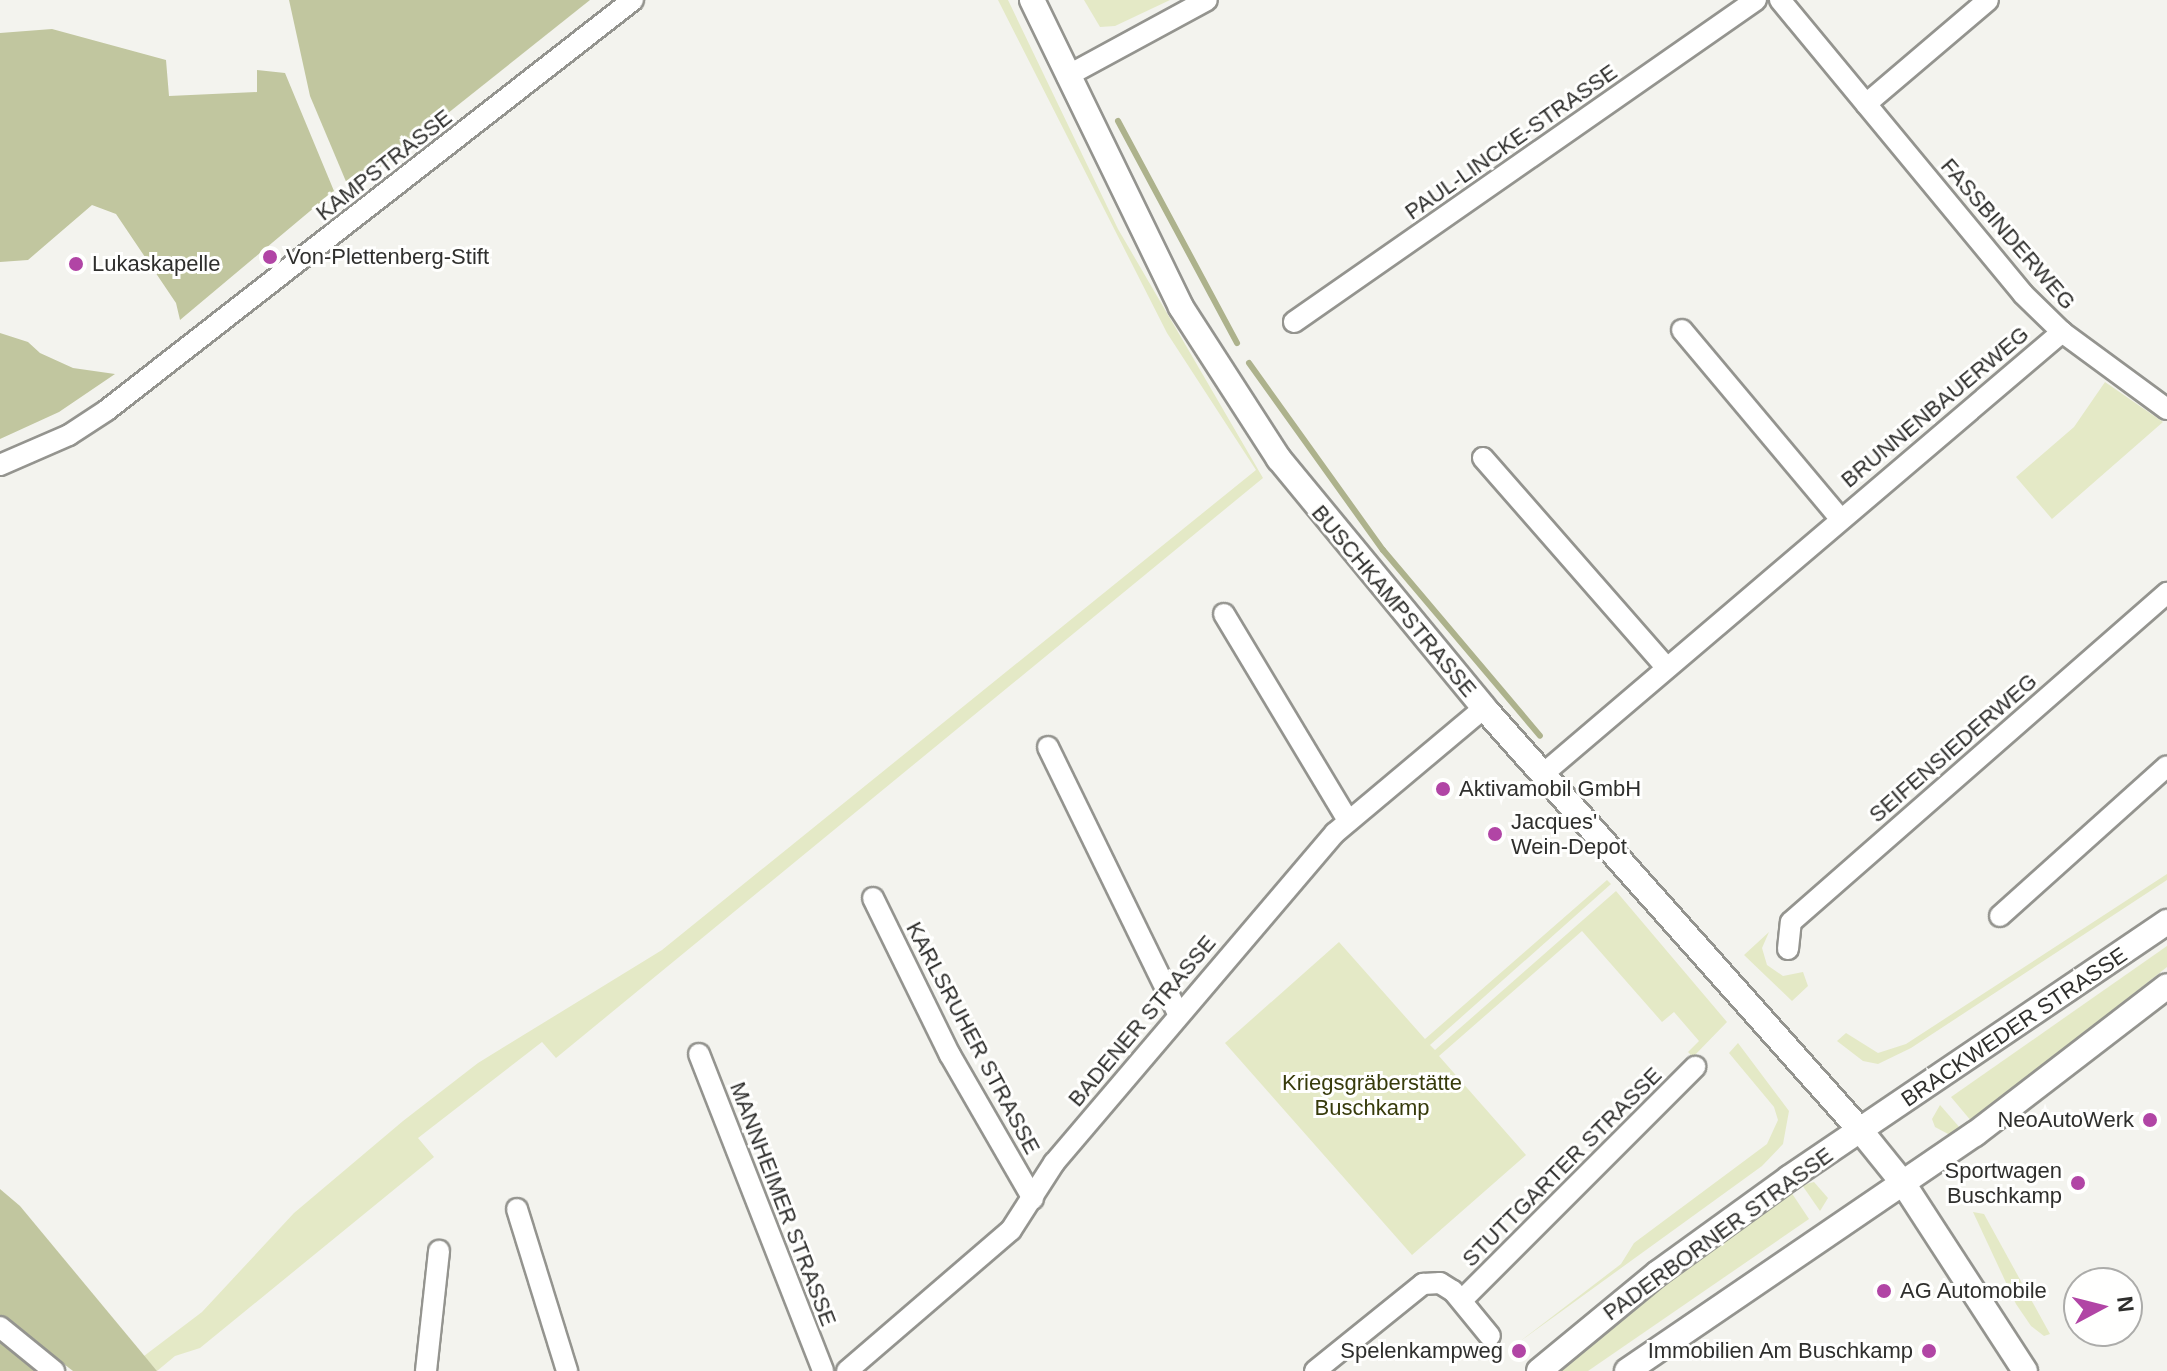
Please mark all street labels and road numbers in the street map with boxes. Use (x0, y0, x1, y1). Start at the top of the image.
street label: PAUL-LINCKE-STRASSE (1400, 59, 1622, 225)
street label: KAMPSTRASSE (311, 104, 457, 226)
street label: FASSBINDERWEG (1935, 153, 2081, 315)
street label: BRUNNENBAUERWEG (1836, 321, 2034, 493)
street label: BUSCHKAMPSTRASSE (1306, 500, 1482, 702)
street label: SEIFENSIEDERWEG (1864, 668, 2042, 828)
street label: KARLSRUHER STRASSE (901, 917, 1045, 1159)
street label: BADENER STRASSE (1063, 930, 1221, 1112)
street label: BRACKWEDER STRASSE (1896, 942, 2132, 1112)
street label: STUTTGARTER STRASSE (1457, 1062, 1667, 1272)
street label: MANNHEIMER STRASSE (724, 1078, 842, 1330)
street label: PADERBORNER STRASSE (1598, 1142, 1838, 1326)

